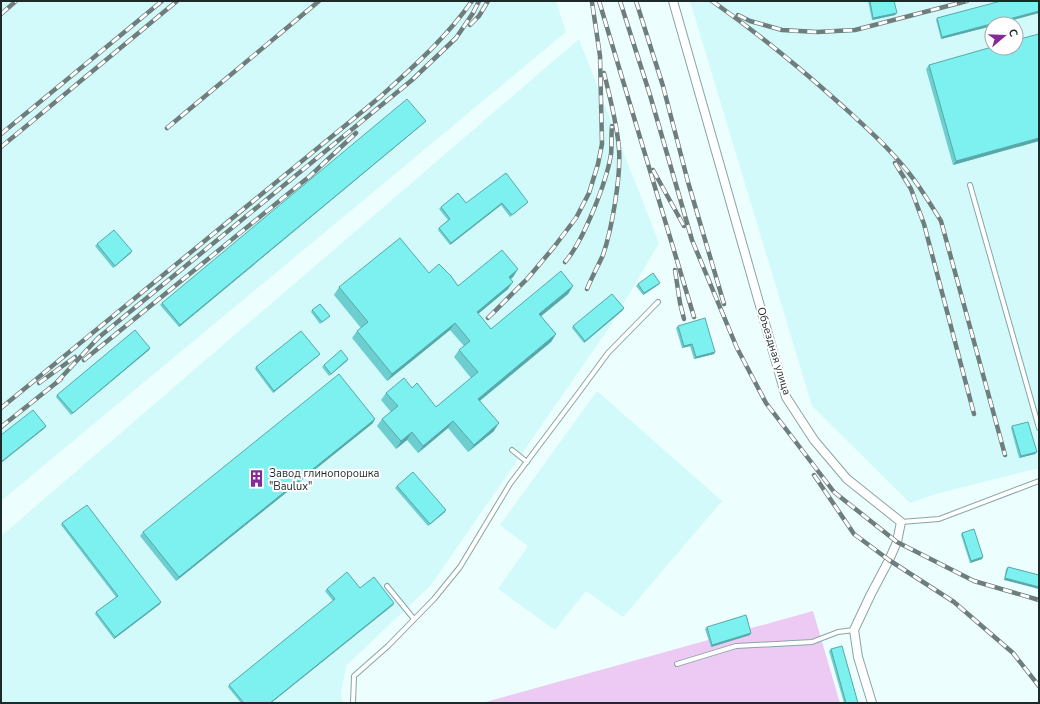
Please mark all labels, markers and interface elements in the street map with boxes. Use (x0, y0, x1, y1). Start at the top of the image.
north arrow (984, 16, 1024, 56)
text: С (1005, 27, 1021, 39)
street label: Объездная улица (753, 305, 795, 397)
place label: Завод глинопорошка "Baulux" (269, 466, 380, 494)
building icon: Завод глинопорошка "Baulux" (246, 469, 266, 489)

